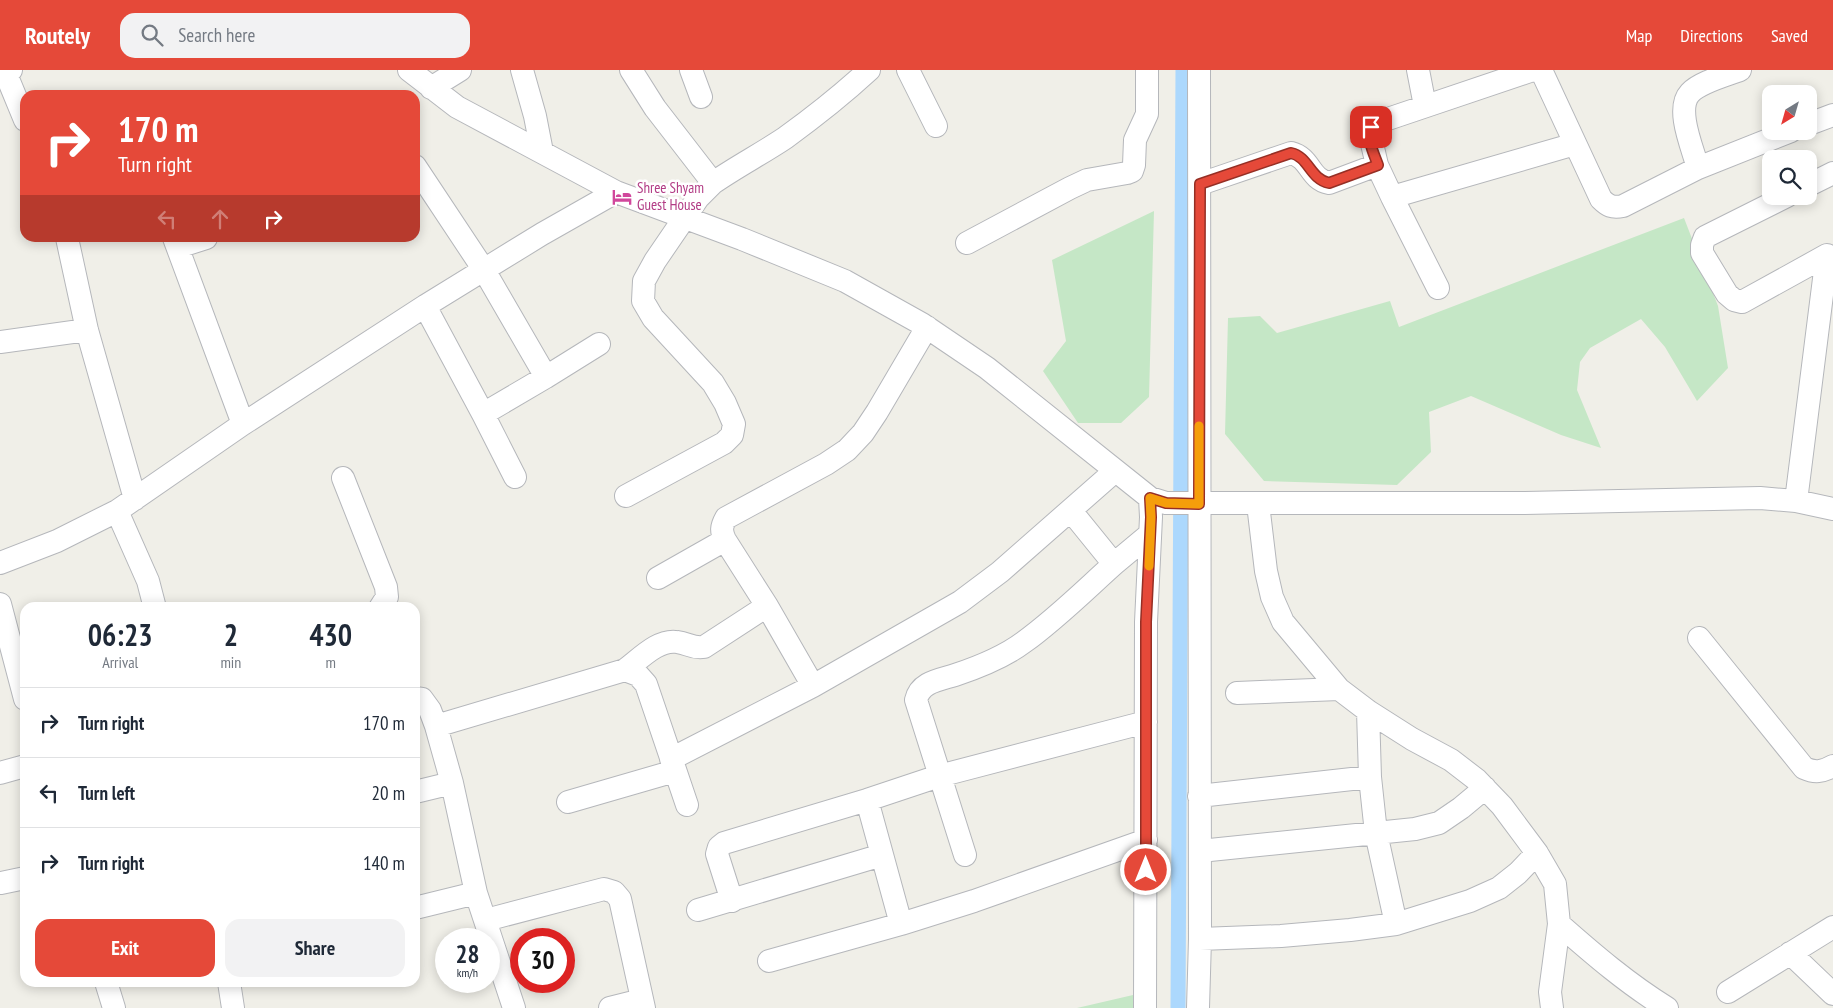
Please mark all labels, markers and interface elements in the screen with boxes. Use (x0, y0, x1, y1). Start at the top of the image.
search box (120, 13, 470, 58)
text: Routely (25, 20, 90, 51)
icon: search (138, 21, 166, 49)
text: Search here (178, 23, 255, 47)
text: Map (1626, 24, 1652, 47)
text: Directions (1680, 24, 1743, 47)
text: Saved (1771, 24, 1808, 47)
north arrow (1762, 85, 1818, 140)
map controls (1762, 85, 1817, 205)
text: 170 m (118, 106, 199, 152)
pin (1350, 106, 1392, 148)
icon: right (35, 110, 100, 175)
icon: arrive (1357, 113, 1385, 141)
text: Turn right (118, 150, 192, 178)
button: search (1762, 150, 1817, 205)
place label: Shree Shyam Guest House (637, 178, 704, 214)
hotel icon: Shree Shyam Guest House (611, 186, 633, 208)
icon: left (153, 205, 181, 233)
icon: ahead (206, 205, 234, 233)
icon: right (259, 205, 287, 233)
text: 06:23 (88, 615, 153, 654)
text: 2 (224, 615, 238, 654)
text: 430 (309, 615, 352, 654)
text: Arrival (102, 652, 138, 672)
text: min (220, 652, 241, 672)
text: m (325, 652, 336, 672)
icon: right (35, 709, 63, 737)
text: Turn right (78, 711, 144, 735)
text: 170 m (363, 711, 405, 735)
icon: left (35, 779, 63, 807)
text: Turn left (78, 781, 135, 805)
text: 20 m (372, 781, 405, 805)
position arrow (1119, 843, 1171, 895)
icon: right (35, 849, 63, 877)
text: Turn right (78, 851, 144, 875)
text: 140 m (363, 851, 405, 875)
button: Exit (35, 919, 215, 977)
button: Share (225, 919, 405, 977)
speed limit sign: 30 (510, 928, 575, 993)
text: 28 (456, 938, 479, 970)
text: km/h (457, 965, 478, 980)

